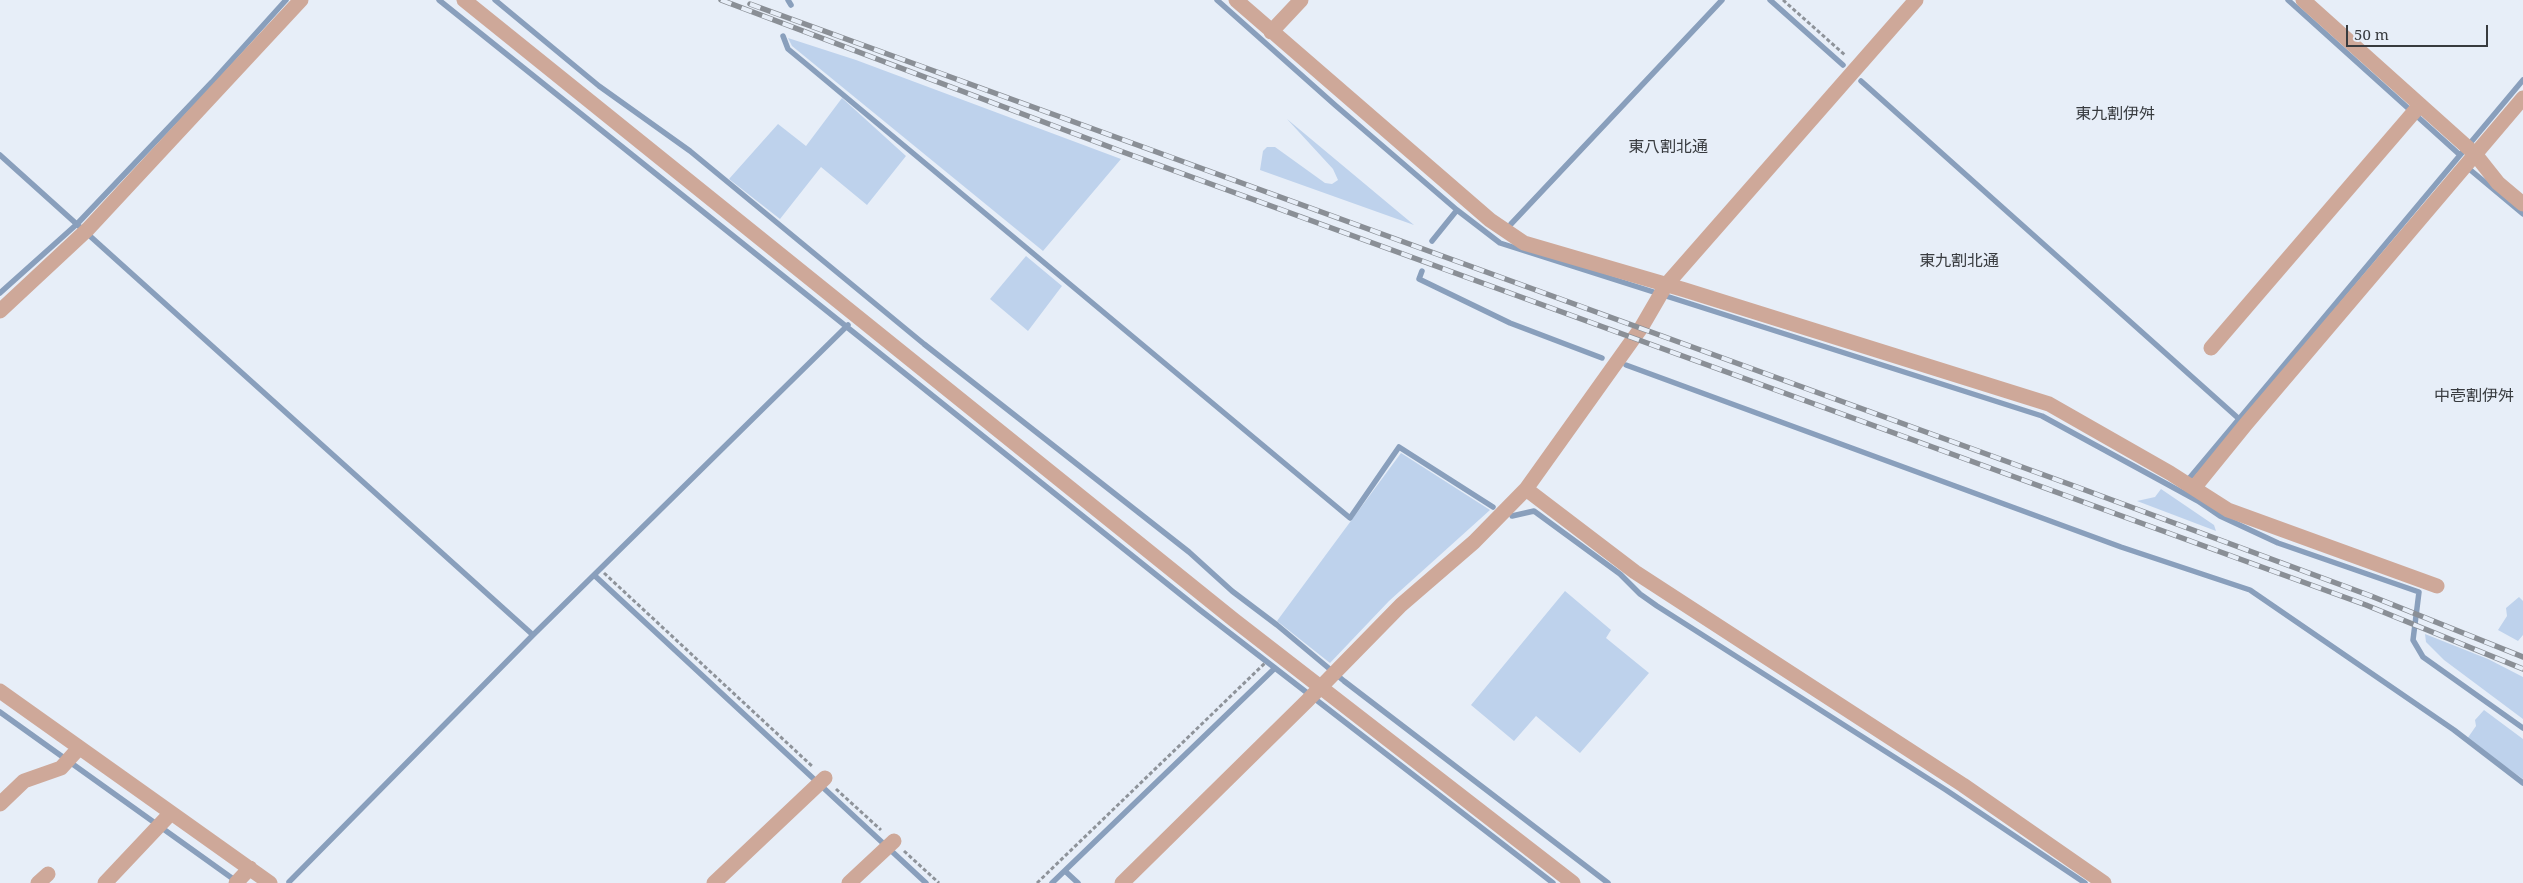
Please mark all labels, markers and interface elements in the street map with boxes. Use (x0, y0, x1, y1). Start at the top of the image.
scale bar (2348, 15, 2490, 47)
text: 50 m (2354, 24, 2389, 44)
district label: 東九割伊舛 (2075, 104, 2155, 124)
district label: 東八割北通 (1628, 137, 1708, 157)
district label: 東九割北通 (1919, 251, 1999, 271)
district label: 中壱割伊舛 (2434, 386, 2514, 406)

